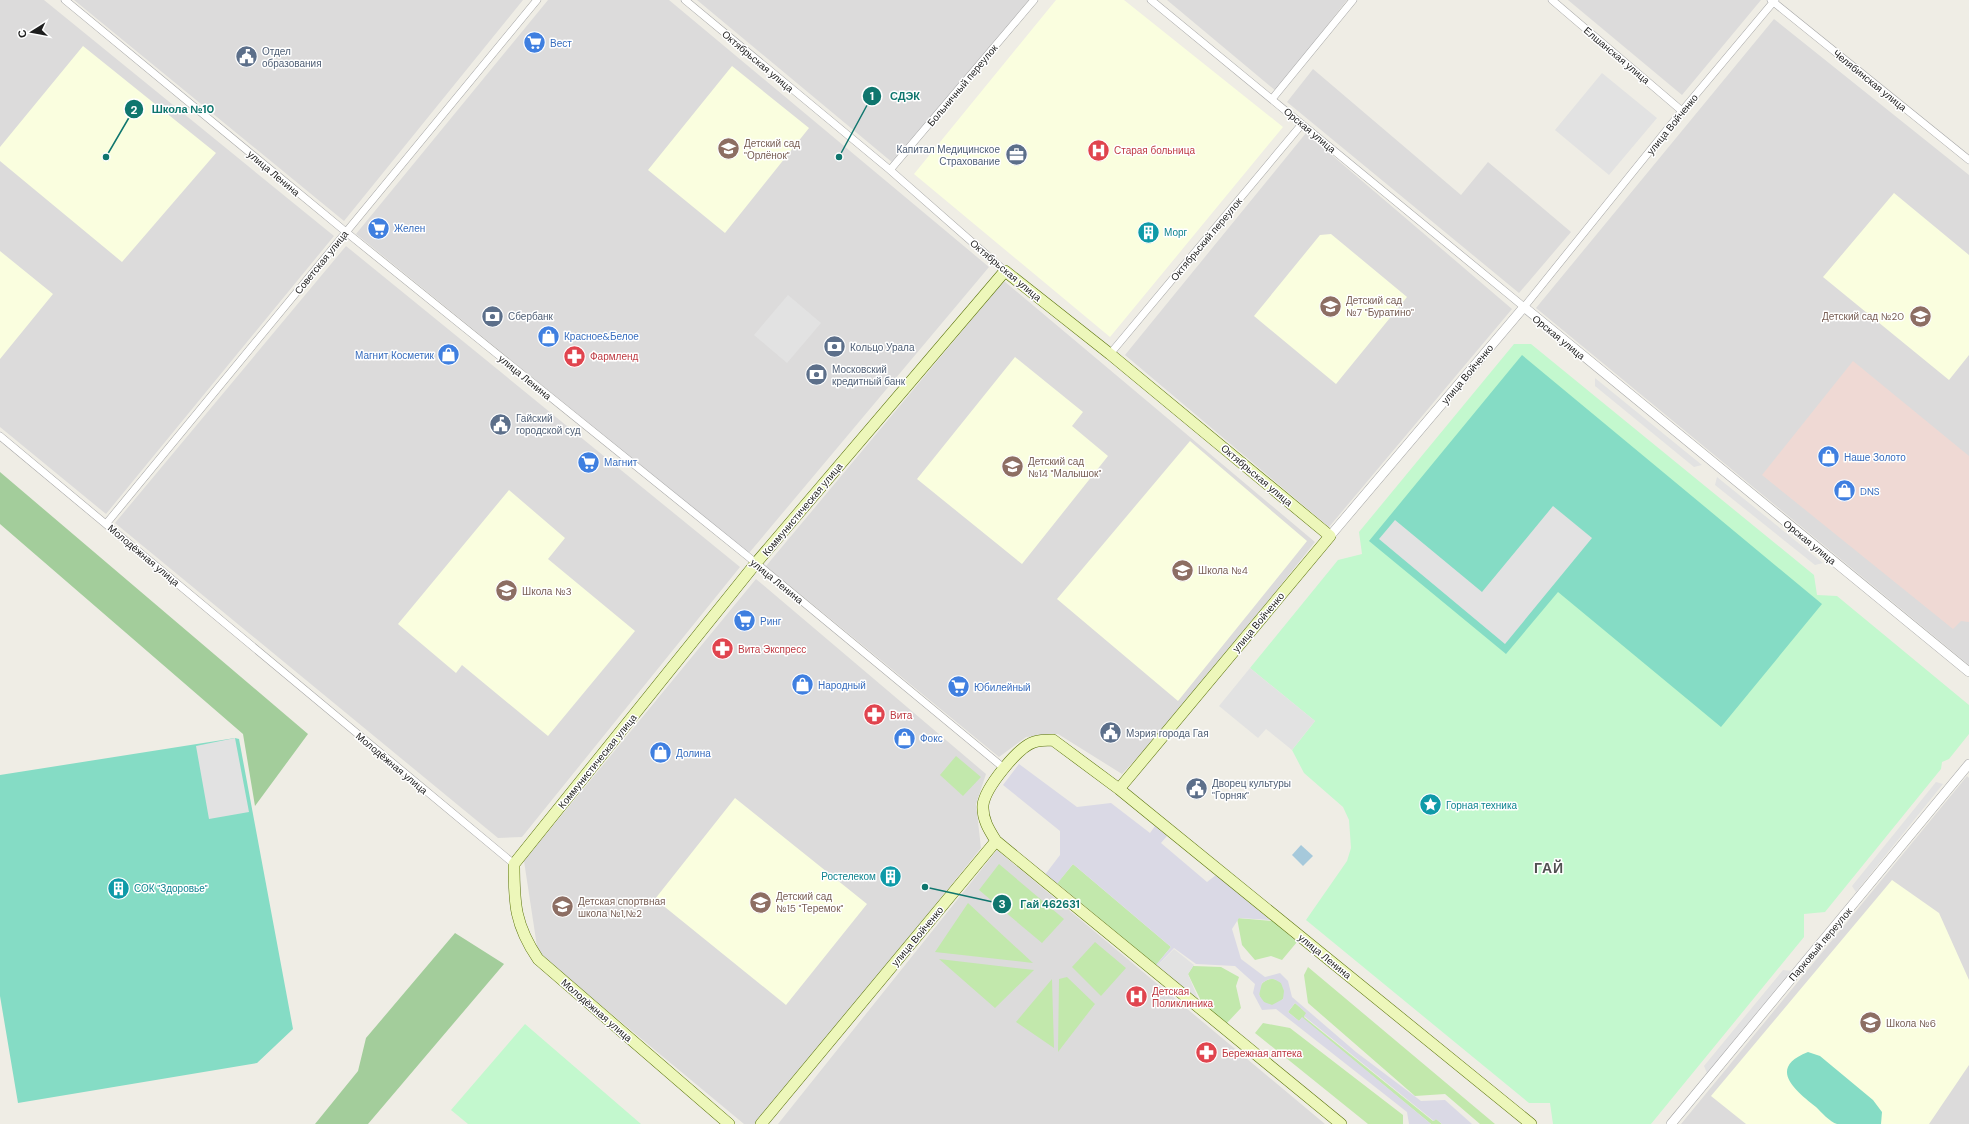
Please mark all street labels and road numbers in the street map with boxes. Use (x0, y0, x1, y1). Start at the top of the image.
street label: Елшанская улица (1581, 24, 1653, 87)
street label: Октябрьская улица (719, 28, 796, 95)
street label: Больничный переулок (924, 41, 1001, 129)
street label: Челябинская улица (1830, 47, 1909, 114)
street label: улица Войченко (1644, 91, 1701, 157)
street label: Орская улица (1281, 105, 1339, 156)
street label: улица Ленина (245, 148, 303, 199)
street label: Октябрьский переулок (1168, 195, 1245, 284)
street label: Советская улица (292, 227, 351, 297)
street label: Октябрьская улица (967, 237, 1044, 304)
street label: Орская улица (1530, 312, 1588, 363)
street label: улица Войченко (1439, 341, 1497, 407)
street label: улица Ленина (496, 352, 554, 403)
street label: Октябрьская улица (1218, 442, 1295, 509)
street label: Коммунистическая улица (759, 460, 846, 559)
street label: Орская улица (1781, 517, 1839, 568)
street label: Молодёжная улица (105, 522, 183, 590)
street label: улица Ленина (748, 556, 806, 607)
street label: улица Войченко (1230, 589, 1288, 655)
street label: Коммунистическая улица (555, 711, 640, 811)
street label: Молодёжная улица (353, 730, 431, 798)
street label: улица Войченко (889, 903, 947, 969)
street label: Парковый переулок (1786, 905, 1855, 984)
street label: улица Ленина (1296, 931, 1354, 982)
street label: Молодёжная улица (559, 976, 635, 1045)

